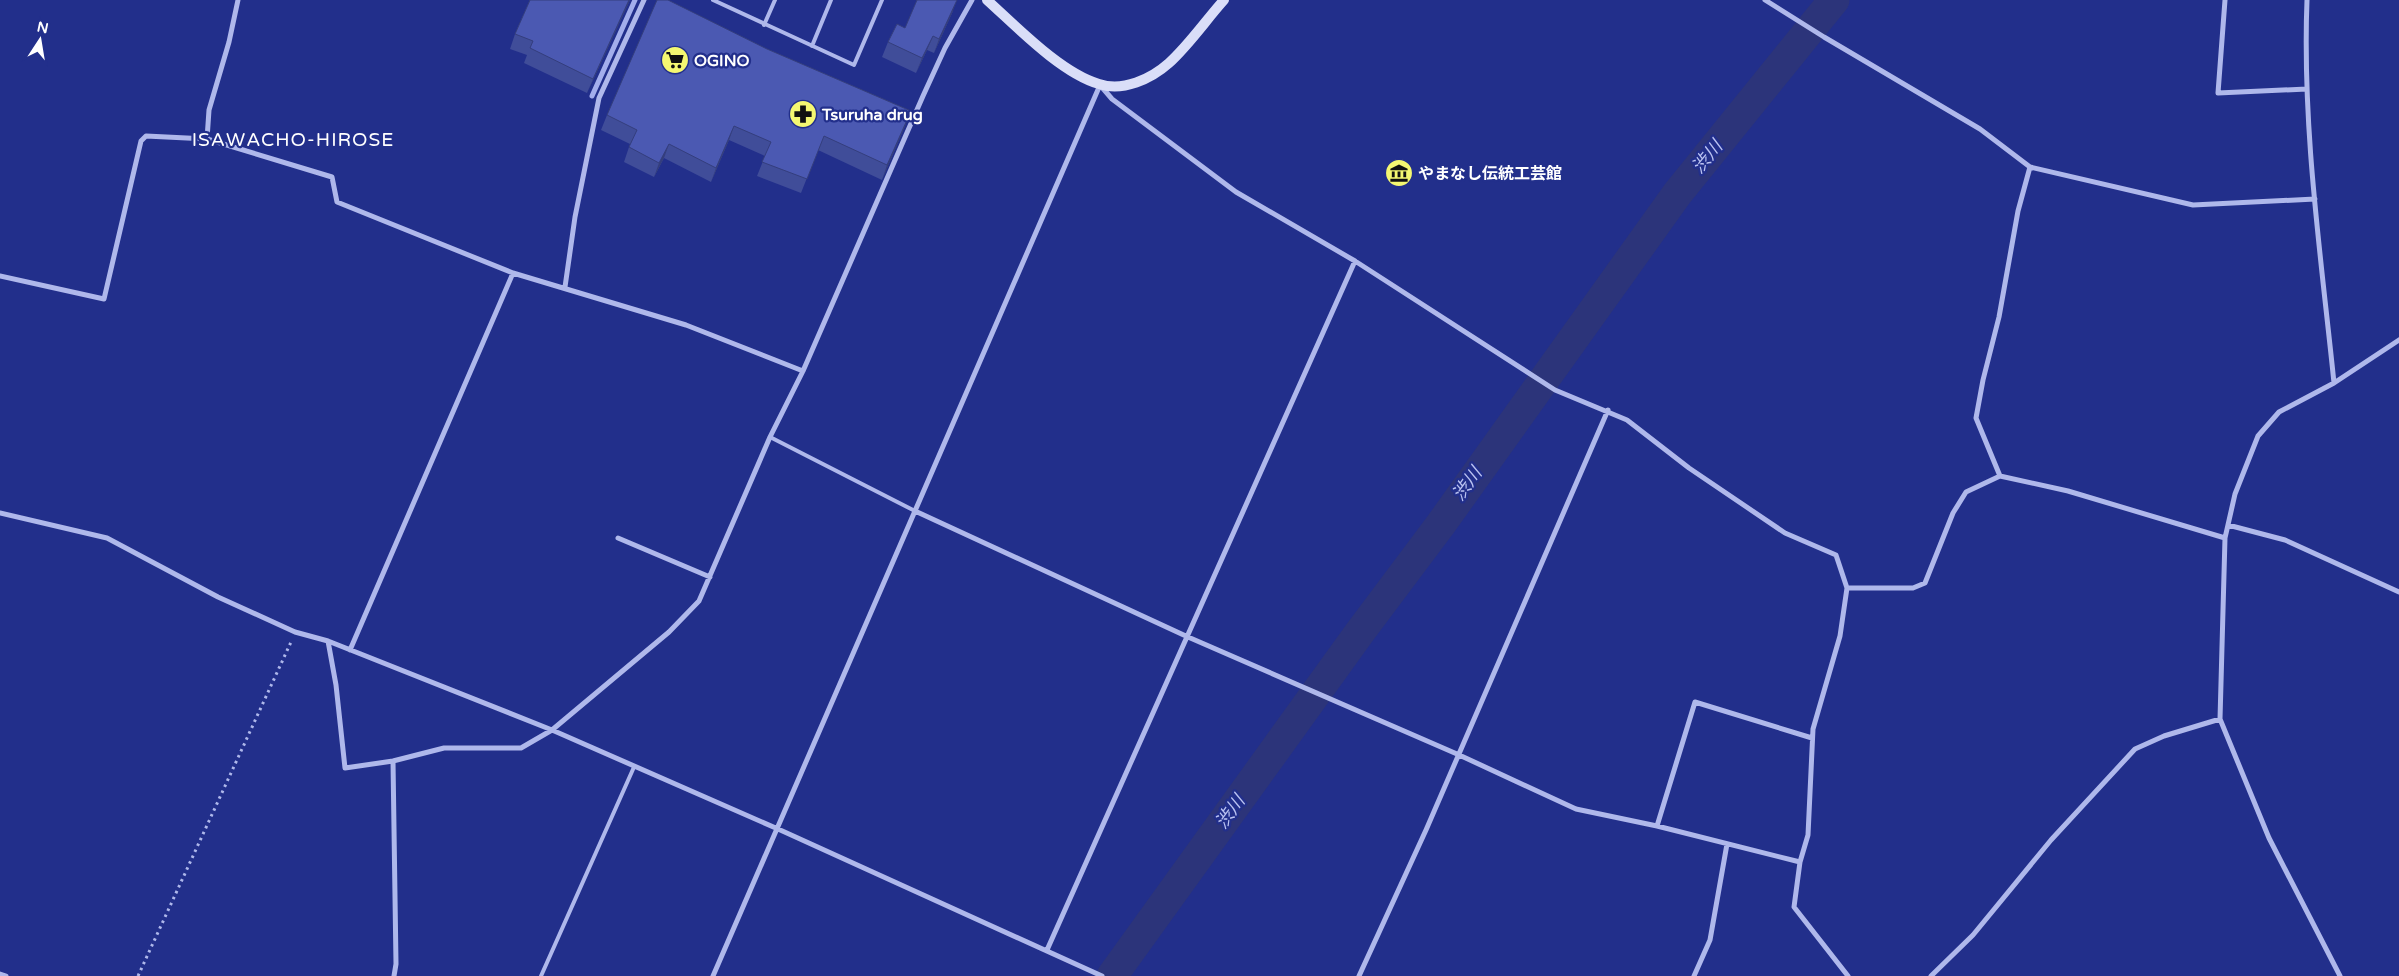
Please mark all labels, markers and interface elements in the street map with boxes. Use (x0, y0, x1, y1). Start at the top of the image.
north arrow (15, 15, 65, 65)
text: N (35, 18, 50, 37)
supermarket icon: OGINO (660, 45, 690, 75)
place label: OGINO (694, 51, 750, 71)
pharmacy icon: Tsuruha drug (788, 99, 818, 129)
place label: Tsuruha drug (821, 105, 923, 125)
district label: ISAWACHO-HIROSE (192, 129, 394, 151)
water label: 渋川 (1687, 135, 1728, 178)
museum icon: やまなし伝統工芸館 (1384, 158, 1414, 188)
place label: やまなし伝統工芸館 (1418, 164, 1562, 184)
water label: 渋川 (1448, 461, 1488, 505)
water label: 渋川 (1211, 789, 1251, 833)

